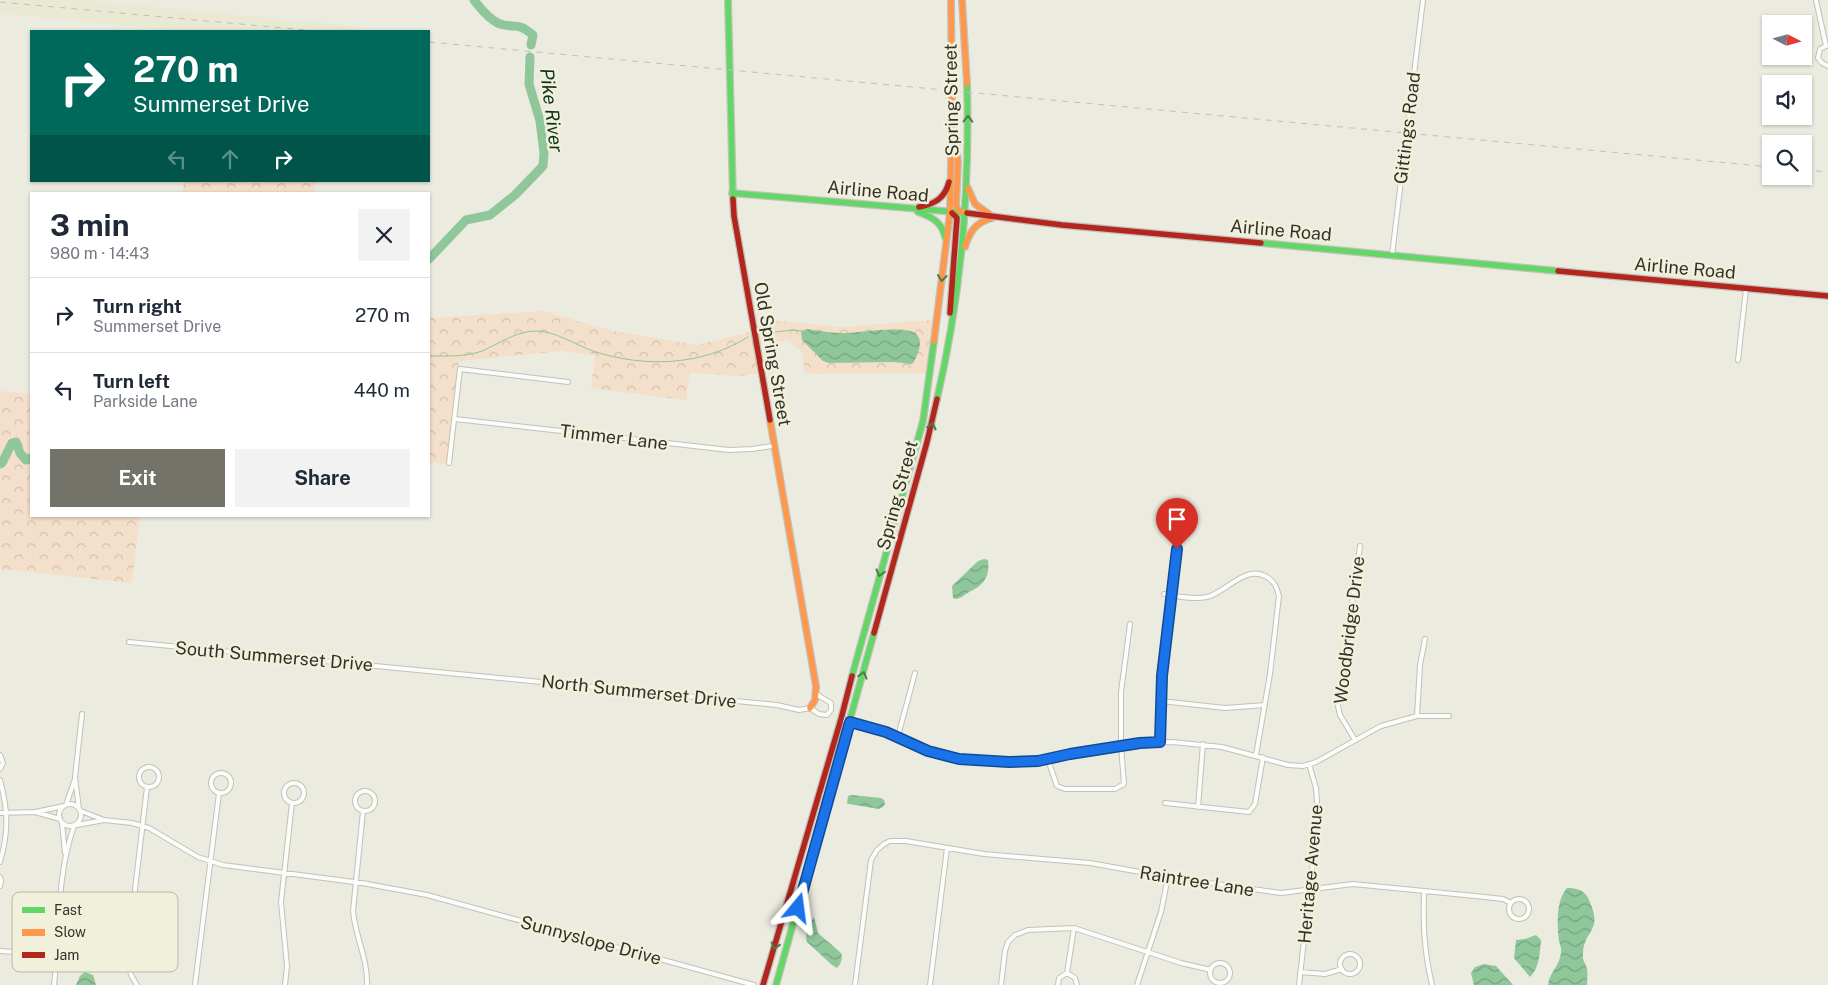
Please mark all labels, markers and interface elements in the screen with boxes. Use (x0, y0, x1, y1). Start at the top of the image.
north arrow (1762, 15, 1812, 65)
map controls (1762, 15, 1812, 185)
street label: Spring Street (940, 43, 962, 157)
text: 270 m (133, 49, 239, 90)
icon: right (50, 50, 115, 115)
water label: Pike River (536, 67, 568, 154)
street label: Gittings Road (1390, 71, 1424, 185)
button: sound (1762, 75, 1812, 125)
text: Summerset Drive (133, 91, 309, 117)
one-way arrow (963, 114, 973, 122)
button: search (1762, 135, 1812, 185)
icon: left (163, 145, 191, 173)
icon: ahead (216, 145, 244, 173)
icon: right (269, 145, 297, 173)
street label: Airline Road (826, 176, 930, 206)
text: 3 min (50, 207, 129, 243)
button: close (358, 209, 410, 261)
street label: Airline Road (1229, 215, 1333, 245)
text: 980 m · 14:43 (50, 244, 149, 263)
street label: Airline Road (1633, 253, 1737, 283)
one-way arrow (937, 274, 948, 282)
street label: Old Spring Street (750, 280, 796, 428)
text: Turn right (93, 295, 182, 317)
icon: right (50, 301, 78, 329)
text: 270 m (355, 304, 410, 326)
text: Summerset Drive (93, 317, 221, 336)
text: Turn left (93, 370, 170, 392)
icon: left (50, 376, 78, 404)
text: 440 m (353, 379, 410, 401)
text: Parkside Lane (93, 392, 198, 411)
street label: Timmer Lane (559, 420, 669, 454)
one-way arrow (926, 422, 936, 430)
street label: Spring Street (872, 438, 922, 552)
button: Exit (50, 449, 225, 507)
button: Share (235, 449, 410, 507)
pin (1156, 498, 1198, 549)
icon: arrive (1163, 505, 1191, 533)
street label: Woodbridge Drive (1330, 555, 1368, 705)
one-way arrow (875, 568, 886, 577)
street label: South Summerset Drive (174, 637, 374, 675)
street label: North Summerset Drive (540, 670, 738, 712)
one-way arrow (857, 670, 868, 679)
street label: Heritage Avenue (1293, 804, 1327, 944)
street label: Raintree Lane (1138, 862, 1256, 900)
position arrow (771, 881, 823, 933)
legend (12, 892, 178, 972)
text: Fast (54, 902, 82, 918)
street label: Sunnyslope Drive (518, 911, 664, 969)
text: Slow (54, 924, 86, 940)
one-way arrow (770, 941, 780, 950)
text: Jam (54, 947, 79, 963)

